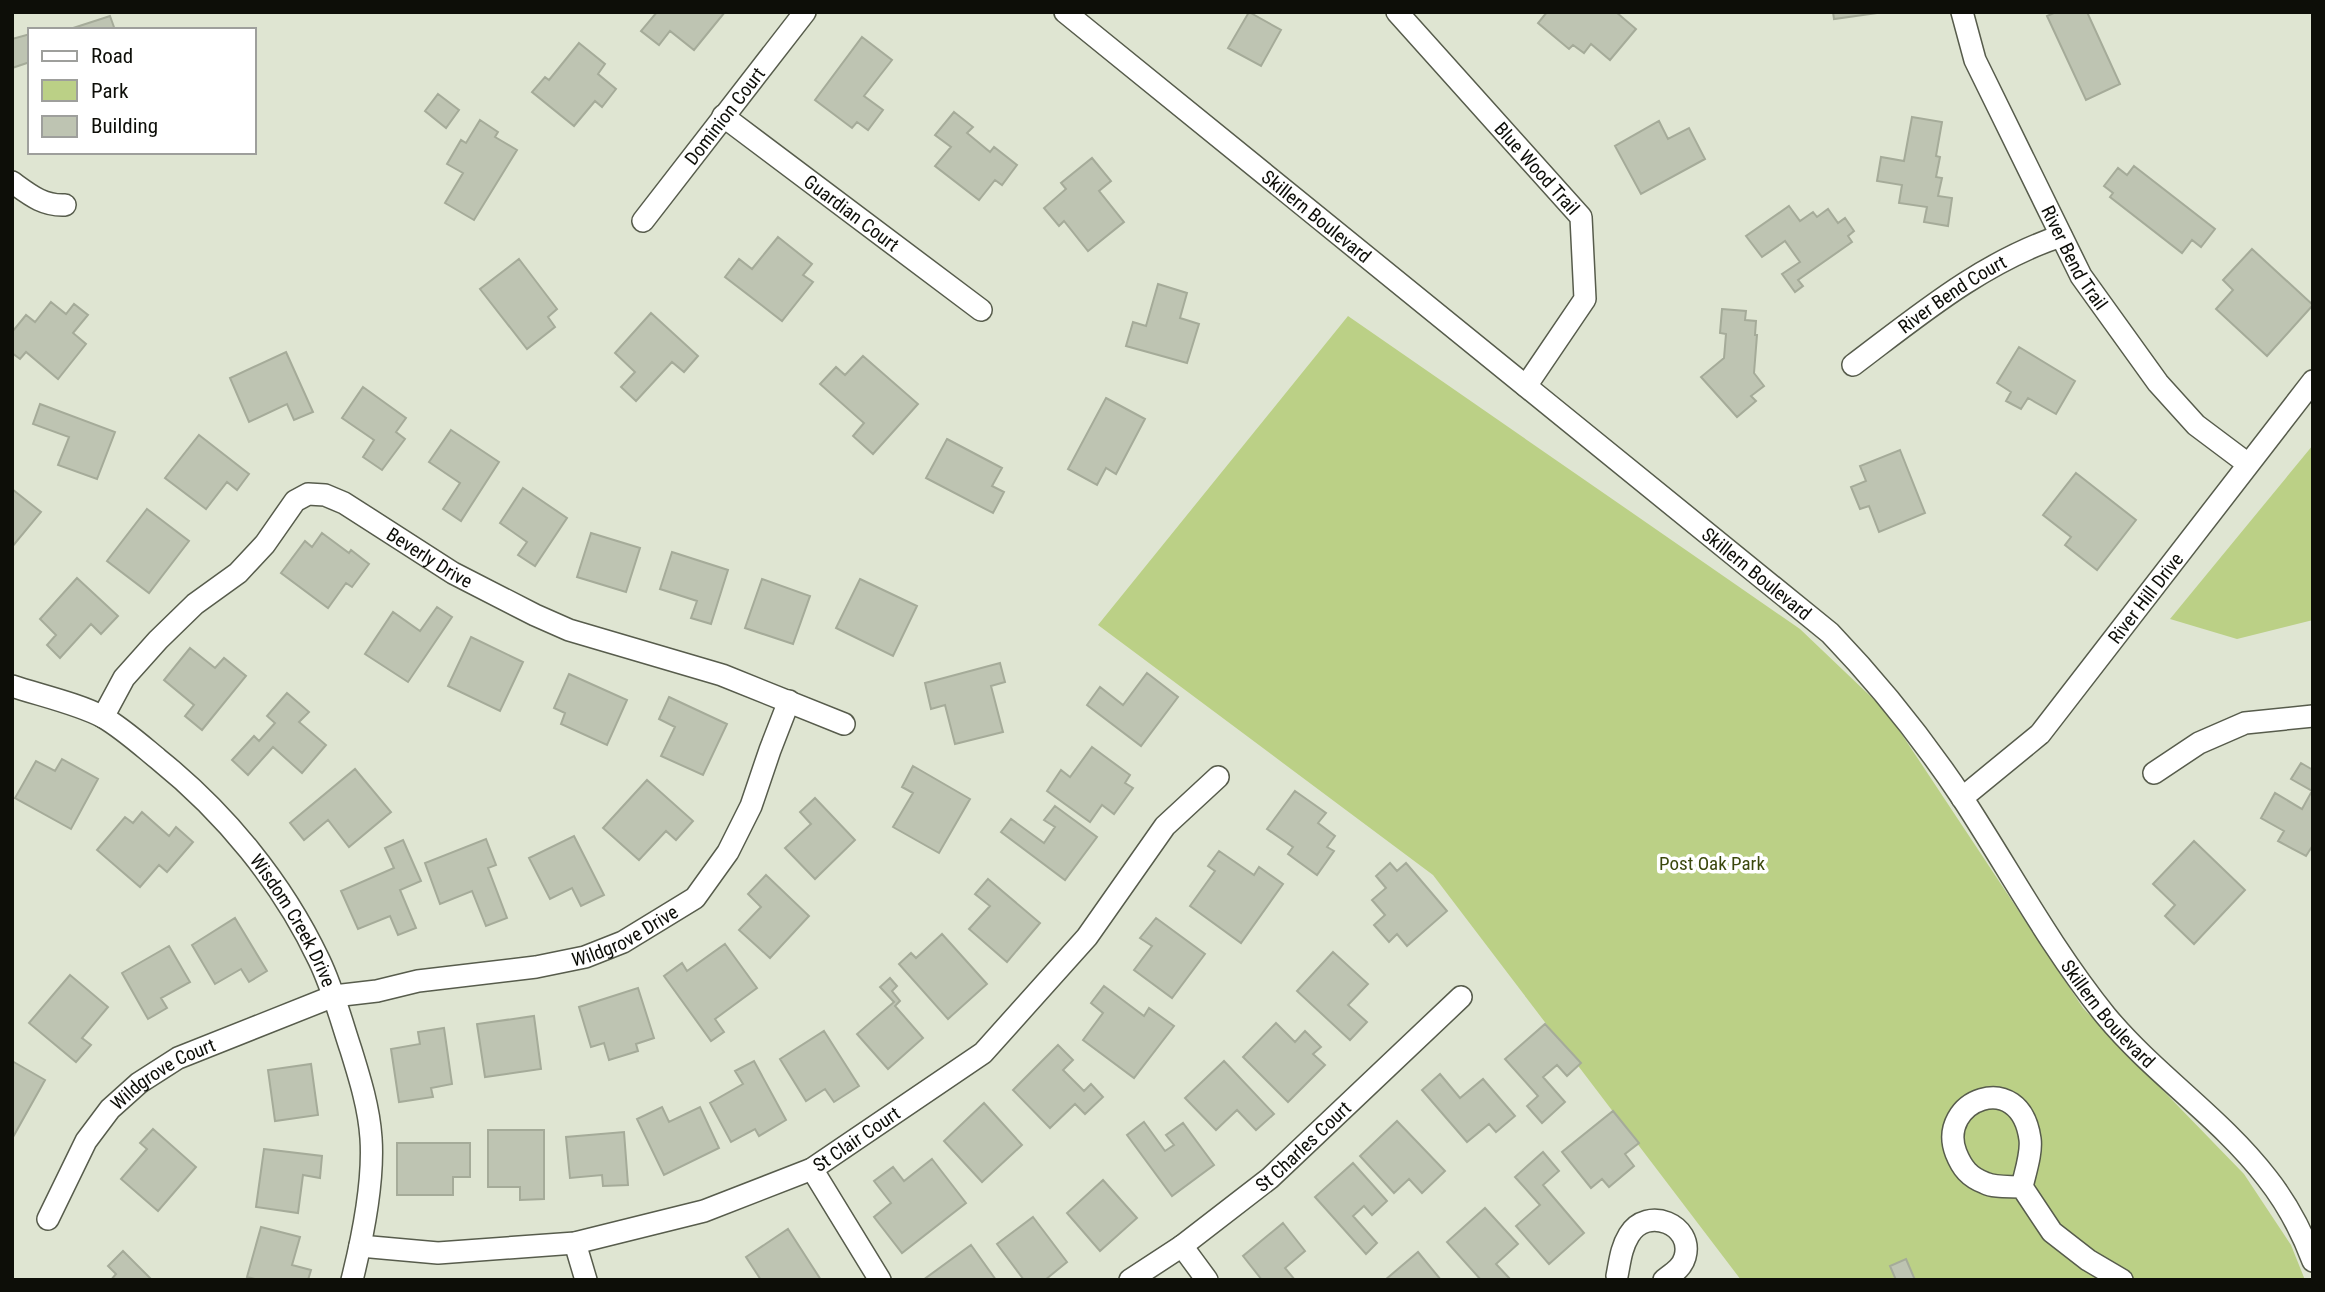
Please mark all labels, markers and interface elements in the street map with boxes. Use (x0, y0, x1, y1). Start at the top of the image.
legend (28, 28, 256, 154)
text: Road (91, 44, 133, 68)
street label: Dominion Court (680, 63, 770, 170)
text: Park (91, 79, 129, 103)
text: Building (91, 114, 158, 138)
street label: Blue Wood Trail (1489, 118, 1584, 220)
street label: Skillern Boulevard (1257, 165, 1376, 268)
street label: Guardian Court (799, 170, 903, 256)
street label: River Bend Trail (2036, 202, 2113, 314)
street label: River Bend Court (1894, 250, 2010, 339)
street label: Beverly Drive (382, 523, 476, 593)
street label: Skillern Boulevard (1697, 523, 1816, 625)
street label: River Hill Drive (2103, 548, 2188, 648)
street label: Wisdom Creek Drive (245, 850, 340, 990)
park label: Post Oak Park (1659, 852, 1765, 875)
street label: Wildgrove Drive (570, 900, 682, 971)
street label: Skillern Boulevard (2056, 956, 2160, 1073)
street label: Wildgrove Court (106, 1033, 219, 1115)
street label: St Charles Court (1251, 1096, 1356, 1197)
street label: St Clair Court (809, 1102, 904, 1177)

